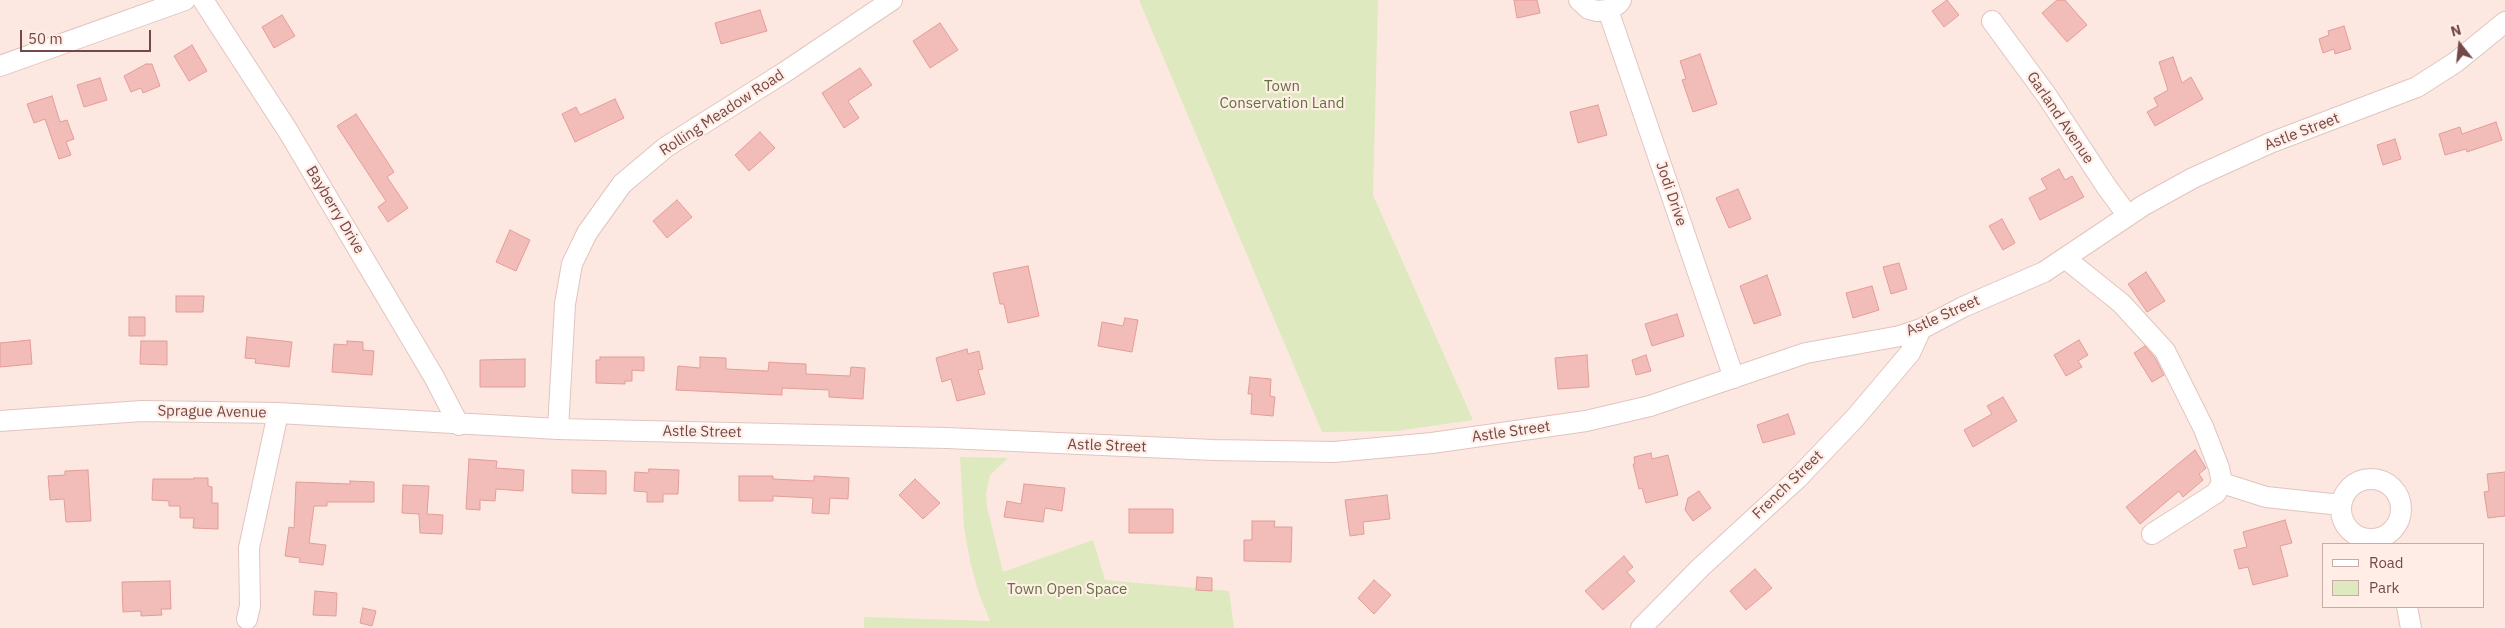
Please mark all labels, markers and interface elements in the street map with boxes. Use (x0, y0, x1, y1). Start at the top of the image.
scale bar (22, 20, 154, 52)
north arrow (2435, 20, 2485, 70)
text: N (2449, 21, 2463, 41)
text: 50 m (28, 29, 63, 48)
street label: Rolling Meadow Road (656, 66, 788, 160)
street label: Garland Avenue (2023, 69, 2097, 167)
park label: Town Conservation Land (1220, 78, 1344, 113)
street label: Astle Street (2262, 109, 2342, 155)
street label: Jodi Drive (1652, 159, 1690, 229)
street label: Bayberry Drive (302, 163, 368, 257)
street label: Astle Street (1903, 292, 1983, 340)
street label: Sprague Avenue (157, 402, 267, 422)
street label: Astle Street (1471, 418, 1551, 446)
street label: Astle Street (662, 422, 742, 442)
street label: Astle Street (1067, 436, 1147, 456)
street label: French Street (1749, 447, 1827, 523)
legend (2322, 543, 2485, 608)
text: Road (2369, 553, 2404, 572)
text: Park (2369, 578, 2399, 597)
park label: Town Open Space (1007, 581, 1127, 599)

